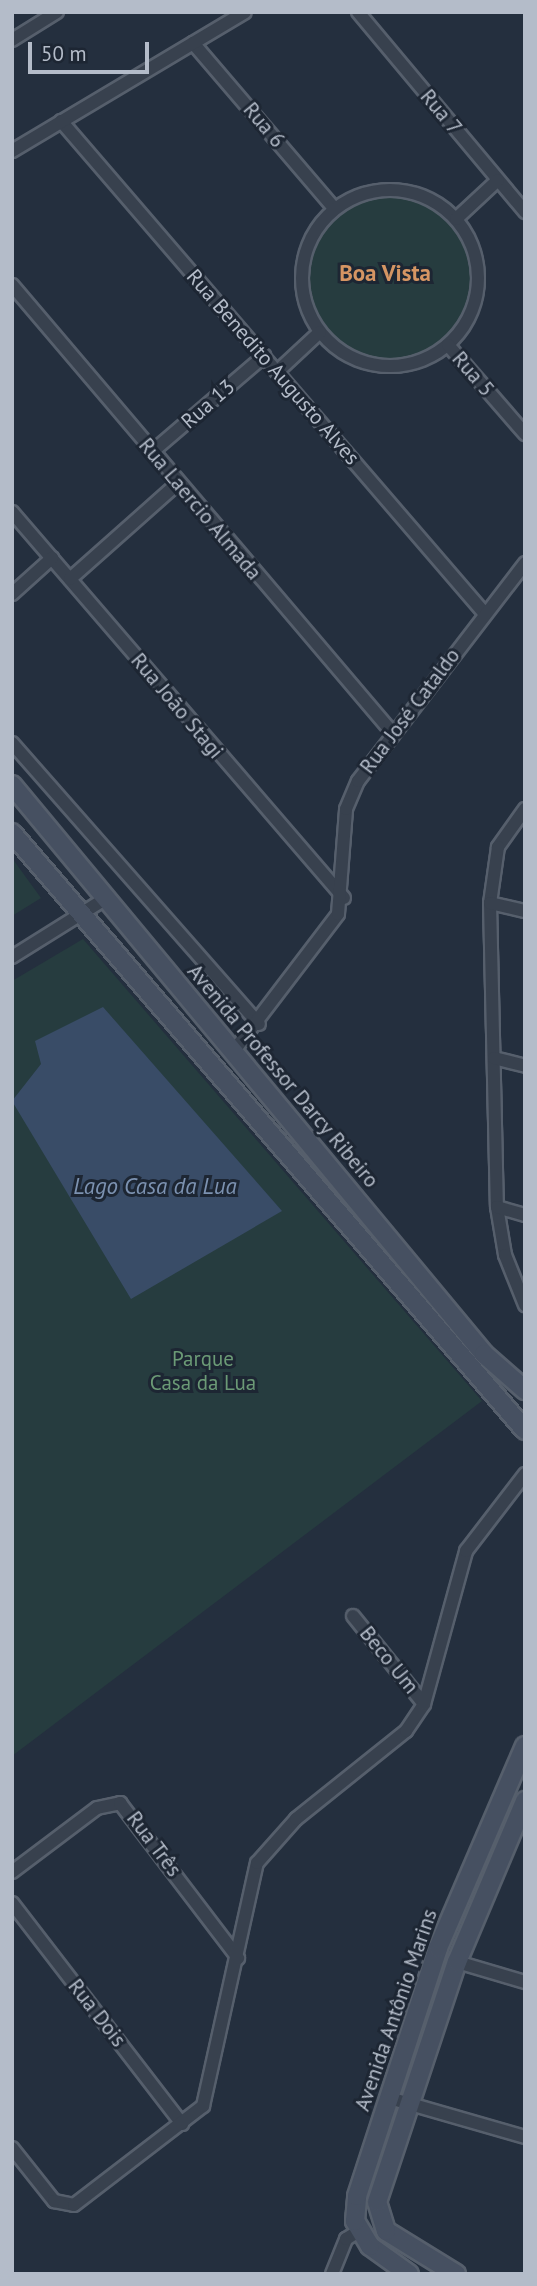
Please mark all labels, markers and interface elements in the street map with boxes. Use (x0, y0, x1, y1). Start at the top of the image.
scale bar (32, 28, 152, 72)
text: 50 m (41, 40, 87, 67)
street label: Rua 7 (415, 84, 467, 140)
street label: Rua 6 (238, 97, 290, 153)
district label: Boa Vista (339, 259, 431, 287)
street label: Rua Benedito Augusto Alves (181, 264, 365, 470)
street label: Rua 5 (447, 346, 499, 402)
street label: Rua 13 (176, 374, 240, 434)
street label: Rua Laercio Almada (133, 433, 267, 585)
street label: Rua José Cataldo (355, 643, 465, 779)
street label: Rua João Stagi (126, 648, 228, 764)
street label: Avenida Professor Darcy Ribeiro (182, 959, 384, 1193)
water label: Lago Casa da Lua (73, 1172, 237, 1200)
park label: Parque Casa da Lua (150, 1346, 256, 1396)
street label: Beco Um (354, 1621, 424, 1699)
street label: Rua Três (121, 1806, 187, 1882)
street label: Avenida Antônio Marins (349, 1905, 443, 2115)
street label: Rua Dois (63, 1974, 131, 2052)

